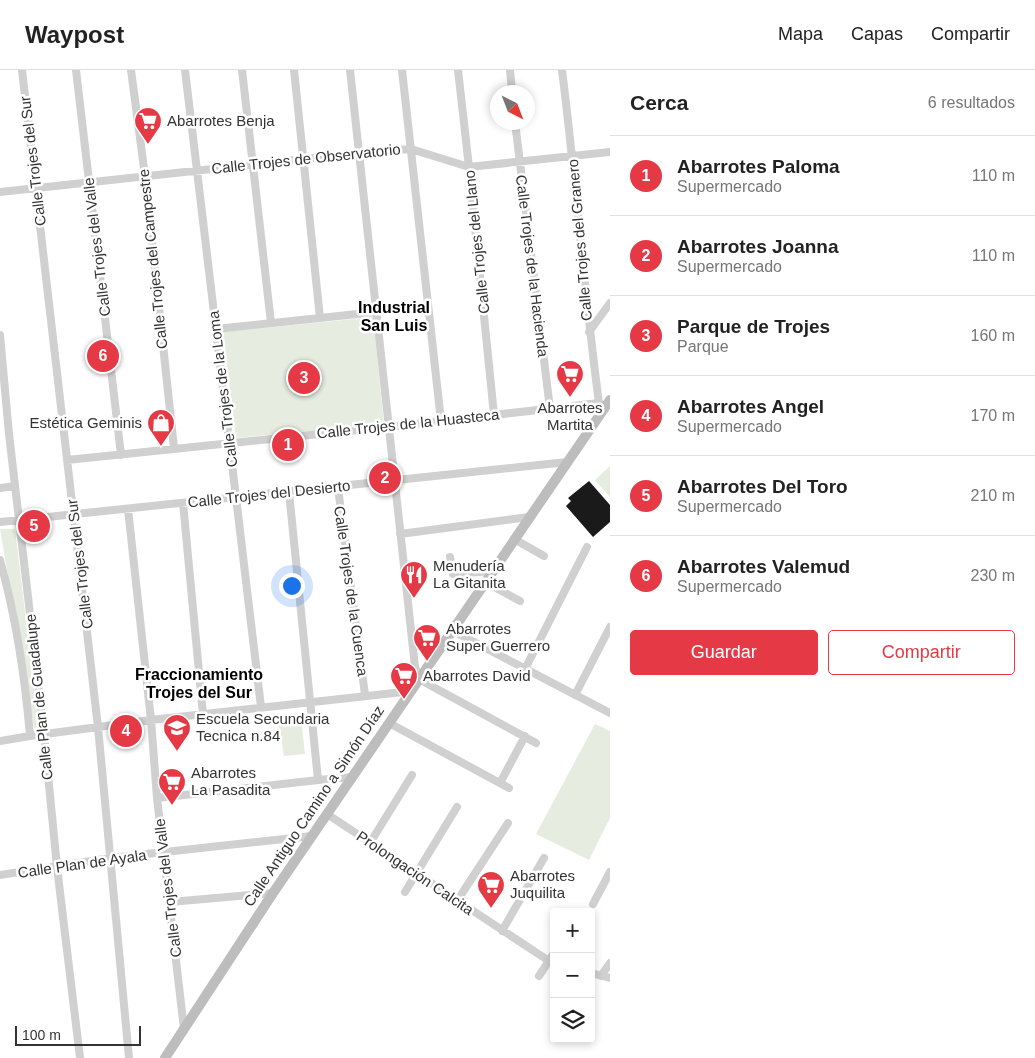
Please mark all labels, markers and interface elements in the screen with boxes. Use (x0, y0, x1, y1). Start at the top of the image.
text: Waypost (25, 21, 124, 48)
text: Mapa (778, 24, 823, 44)
text: Capas (851, 24, 903, 44)
text: Compartir (931, 24, 1010, 44)
north arrow (490, 85, 535, 130)
text: Cerca (630, 91, 688, 114)
text: 6 resultados (928, 94, 1015, 111)
street label: Calle Trojes del Sur (16, 95, 49, 227)
supermarket icon: Abarrotes Benja (133, 106, 163, 145)
place label: Abarrotes Benja (167, 112, 275, 129)
street label: Calle Trojes de Observatorio (211, 140, 401, 177)
text: Abarrotes Paloma (677, 156, 840, 177)
street label: Calle Trojes del Granero (564, 158, 595, 322)
text: 1 (642, 167, 650, 184)
text: 110 m (972, 167, 1015, 184)
street label: Calle Trojes del Campestre (135, 168, 170, 350)
street label: Calle Trojes del Llano (461, 169, 492, 315)
street label: Calle Trojes de la Hacienda (513, 174, 552, 359)
street label: Calle Trojes del Valle (80, 177, 113, 317)
text: Supermercado (677, 178, 782, 195)
text: Abarrotes Joanna (677, 236, 839, 257)
text: 2 (642, 247, 650, 264)
text: 110 m (972, 247, 1015, 264)
text: Supermercado (677, 258, 782, 275)
district label: Industrial San Luis (358, 299, 430, 334)
street label: Calle Trojes de la Loma (204, 309, 241, 468)
text: Parque de Trojes (677, 316, 830, 337)
text: 3 (642, 327, 650, 344)
text: 160 m (971, 327, 1015, 344)
pin: 6 (87, 337, 119, 375)
text: Parque (677, 338, 729, 355)
pin: 3 (288, 359, 320, 397)
supermarket icon: Abarrotes Martita (555, 359, 585, 398)
text: Abarrotes Angel (677, 396, 824, 417)
place label: Abarrotes Martita (537, 399, 603, 433)
street label: Calle Trojes de la Huasteca (316, 405, 501, 442)
text: 4 (642, 407, 650, 424)
text: 170 m (971, 407, 1015, 424)
shop icon: Estética Geminis (146, 408, 176, 447)
place label: Estética Geminis (29, 414, 142, 431)
text: Supermercado (677, 418, 782, 435)
pin: 1 (272, 426, 304, 464)
pin: 2 (369, 459, 401, 497)
text: Abarrotes Del Toro (677, 476, 848, 497)
street label: Calle Trojes del Desierto (187, 477, 351, 510)
text: 5 (642, 487, 650, 504)
text: 210 m (971, 487, 1015, 504)
street label: Calle Trojes del Sur (63, 498, 96, 630)
text: Supermercado (677, 498, 782, 515)
street label: Calle Trojes de la Cuenca (331, 505, 372, 678)
pin: 5 (18, 507, 50, 545)
text: Abarrotes Valemud (677, 556, 850, 577)
place label: Menudería La Gitanita (433, 557, 506, 591)
restaurant icon: Menudería La Gitanita (399, 560, 429, 599)
text: 6 (642, 567, 650, 584)
text: 230 m (971, 567, 1015, 584)
your location (279, 573, 305, 599)
text: Supermercado (677, 578, 782, 595)
street label: Calle Plan de Guadalupe (21, 613, 56, 781)
place label: Abarrotes Super Guerrero (446, 620, 550, 654)
supermarket icon: Abarrotes Super Guerrero (412, 623, 442, 662)
button: Guardar (630, 630, 818, 675)
button: Compartir (828, 630, 1015, 675)
supermarket icon: Abarrotes David (389, 661, 419, 700)
district label: Fraccionamiento Trojes del Sur (135, 666, 263, 701)
place label: Abarrotes David (423, 667, 531, 684)
street label: Calle Antiguo Camino a Simón Díaz (240, 702, 387, 909)
place label: Escuela Secundaria Tecnica n.84 (196, 710, 330, 744)
pin: 4 (110, 712, 142, 750)
school or university icon: Escuela Secundaria Tecnica n.84 (162, 713, 192, 752)
place label: Abarrotes La Pasadita (191, 764, 271, 798)
supermarket icon: Abarrotes La Pasadita (157, 767, 187, 806)
street label: Calle Trojes del Valle (151, 818, 184, 958)
street label: Prolongación Calcita (353, 827, 478, 918)
street label: Calle Plan de Ayala (16, 846, 148, 881)
place label: Abarrotes Juquilita (510, 867, 575, 901)
supermarket icon: Abarrotes Juquilita (476, 870, 506, 909)
map controls (550, 908, 595, 1043)
button: + (550, 908, 595, 953)
button: − (550, 953, 595, 998)
button: layers (550, 998, 595, 1043)
scale bar (15, 1023, 141, 1046)
text: 100 m (22, 1027, 61, 1043)

